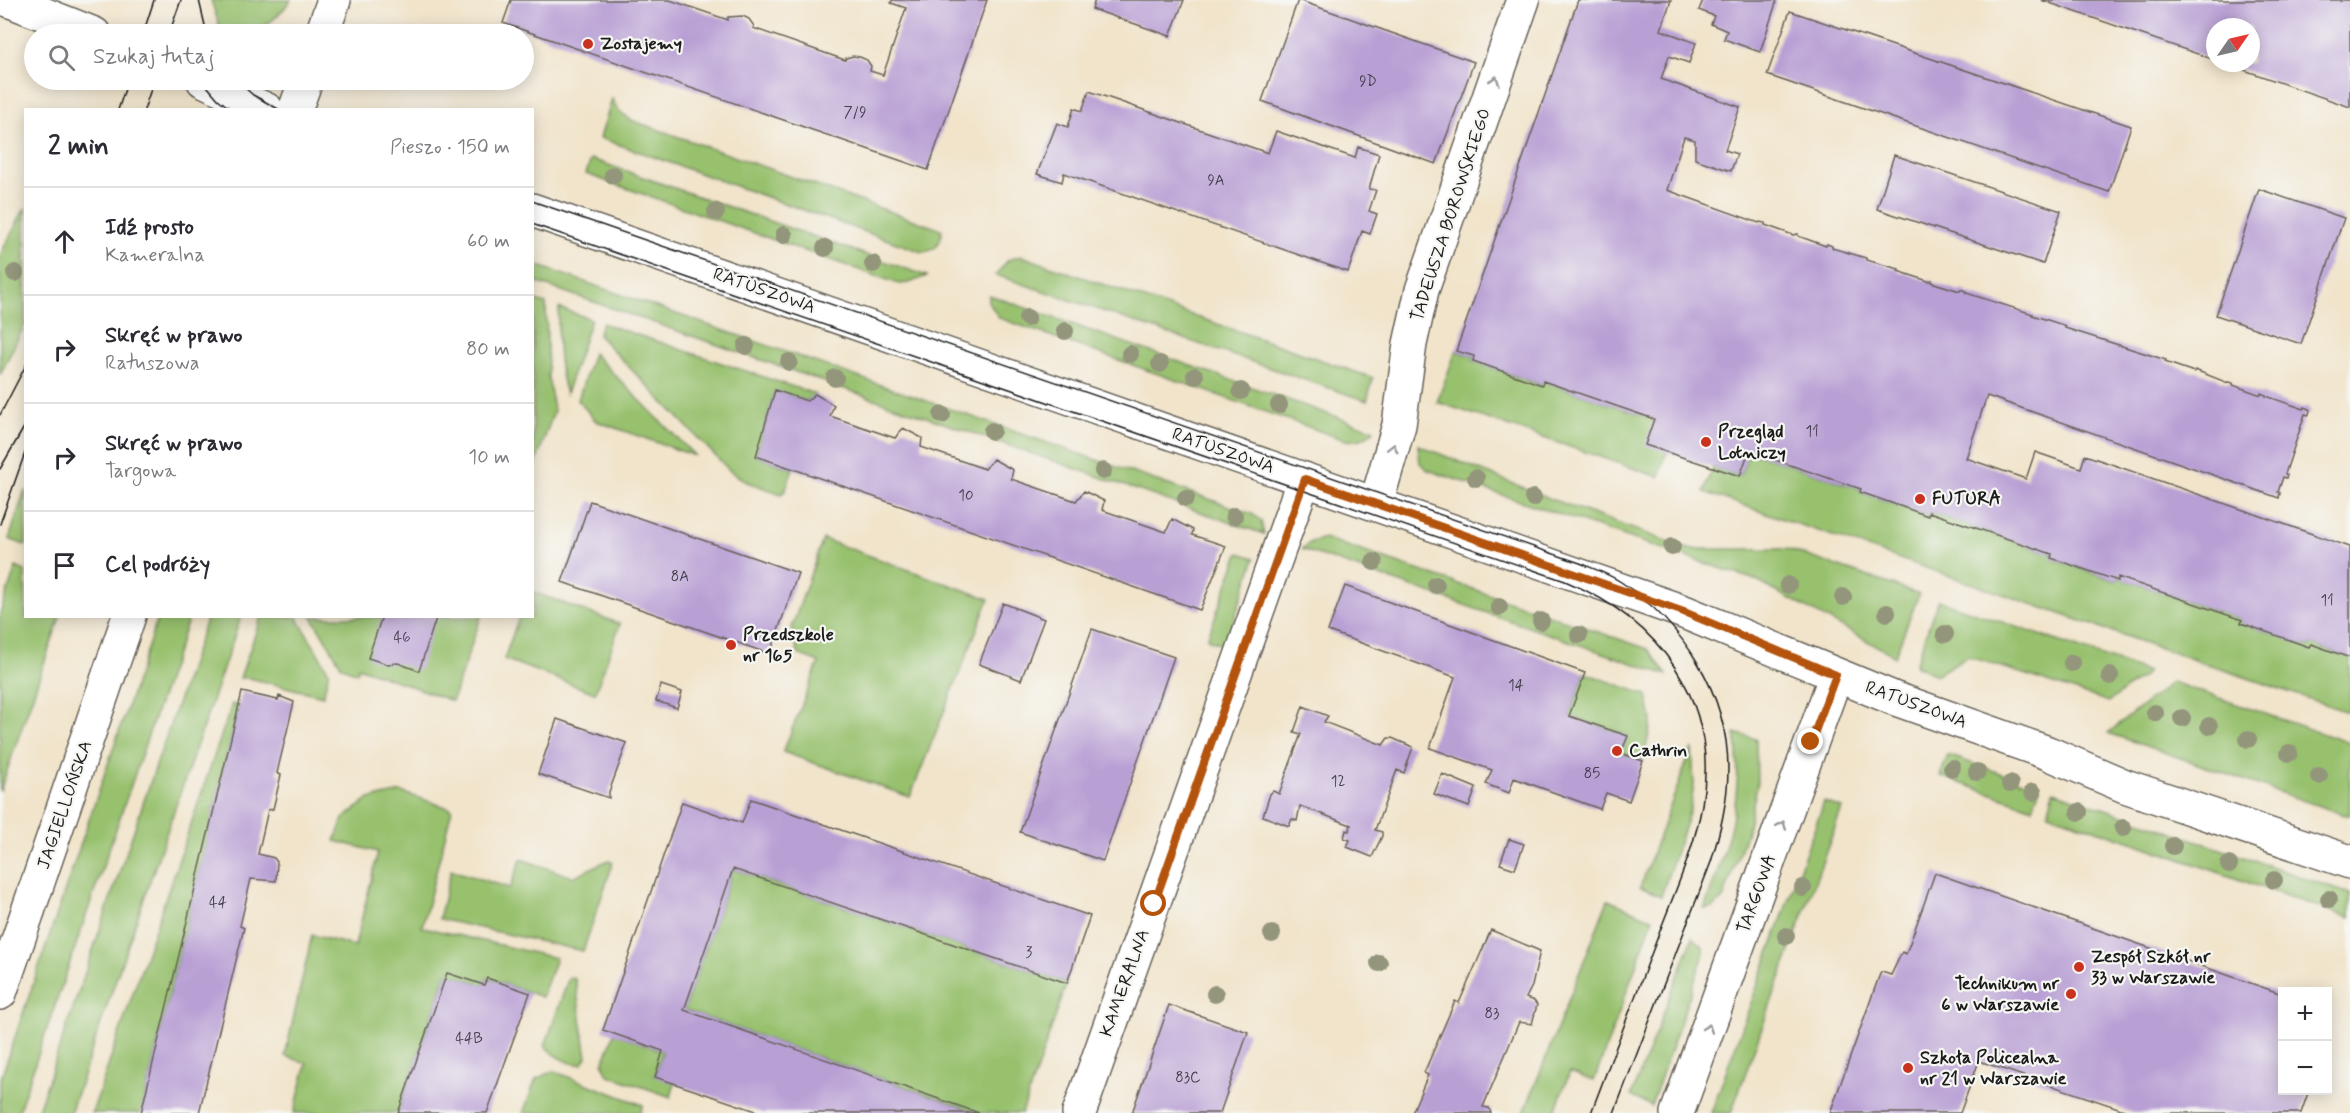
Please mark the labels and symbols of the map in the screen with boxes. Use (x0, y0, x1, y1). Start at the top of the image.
north arrow (2206, 18, 2260, 72)
place label: Zostajemy (600, 32, 682, 56)
marker: Zostajemy (581, 37, 595, 51)
house number: 9D (1359, 72, 1377, 92)
one-way arrow (1488, 75, 1501, 86)
house number: 7/9 (843, 103, 867, 123)
street label: TADEUSZA BOROWSKIEGO (1405, 105, 1497, 325)
house number: 9A (1207, 171, 1225, 191)
street label: RATUSZOWA (710, 262, 818, 320)
place label: Przegląd Lotniczy (1718, 420, 1786, 465)
street label: RATUSZOWA (1169, 422, 1277, 480)
house number: 11 (1805, 422, 1819, 442)
marker: Przegląd Lotniczy (1699, 435, 1713, 449)
one-way arrow (1385, 444, 1398, 454)
house number: 10 (958, 486, 974, 506)
place label: FUTURA (1932, 487, 2001, 511)
marker: FUTURA (1913, 492, 1927, 506)
house number: 8A (671, 567, 689, 587)
house number: 11 (2320, 591, 2334, 611)
place label: Przedszkole nr 165 (743, 623, 834, 668)
house number: 46 (393, 628, 411, 648)
marker: Przedszkole nr 165 (724, 638, 738, 652)
street label: RATUSZOWA (1862, 675, 1970, 735)
house number: 14 (1508, 676, 1524, 696)
route end (1797, 728, 1823, 754)
street label: JAGIELLOŃSKA (32, 737, 98, 873)
place label: Cathrin (1629, 739, 1687, 763)
marker: Cathrin (1610, 744, 1624, 758)
house number: 85 (1584, 764, 1600, 784)
house number: 12 (1331, 772, 1345, 792)
one-way arrow (1774, 820, 1787, 831)
street label: TARGOWA (1732, 851, 1782, 937)
route start (1140, 890, 1166, 916)
house number: 44 (209, 893, 227, 913)
street label: KAMERALNA (1094, 926, 1156, 1040)
house number: 3 (1026, 943, 1033, 963)
place label: Zespół Szkół nr 33 w Warszawie (2091, 945, 2215, 990)
marker: Zespół Szkół nr 33 w Warszawie (2072, 960, 2086, 974)
place label: Technikum nr 6 w Warszawie (1941, 972, 2060, 1017)
marker: Technikum nr 6 w Warszawie (2064, 987, 2078, 1001)
house number: 83 (1485, 1004, 1499, 1024)
one-way arrow (1700, 1023, 1713, 1034)
house number: 44B (455, 1029, 483, 1049)
place label: Szkoła Policealna nr 21 w Warszawie (1920, 1046, 2067, 1091)
marker: Szkoła Policealna nr 21 w Warszawie (1901, 1061, 1915, 1075)
house number: 83C (1175, 1068, 1201, 1088)

